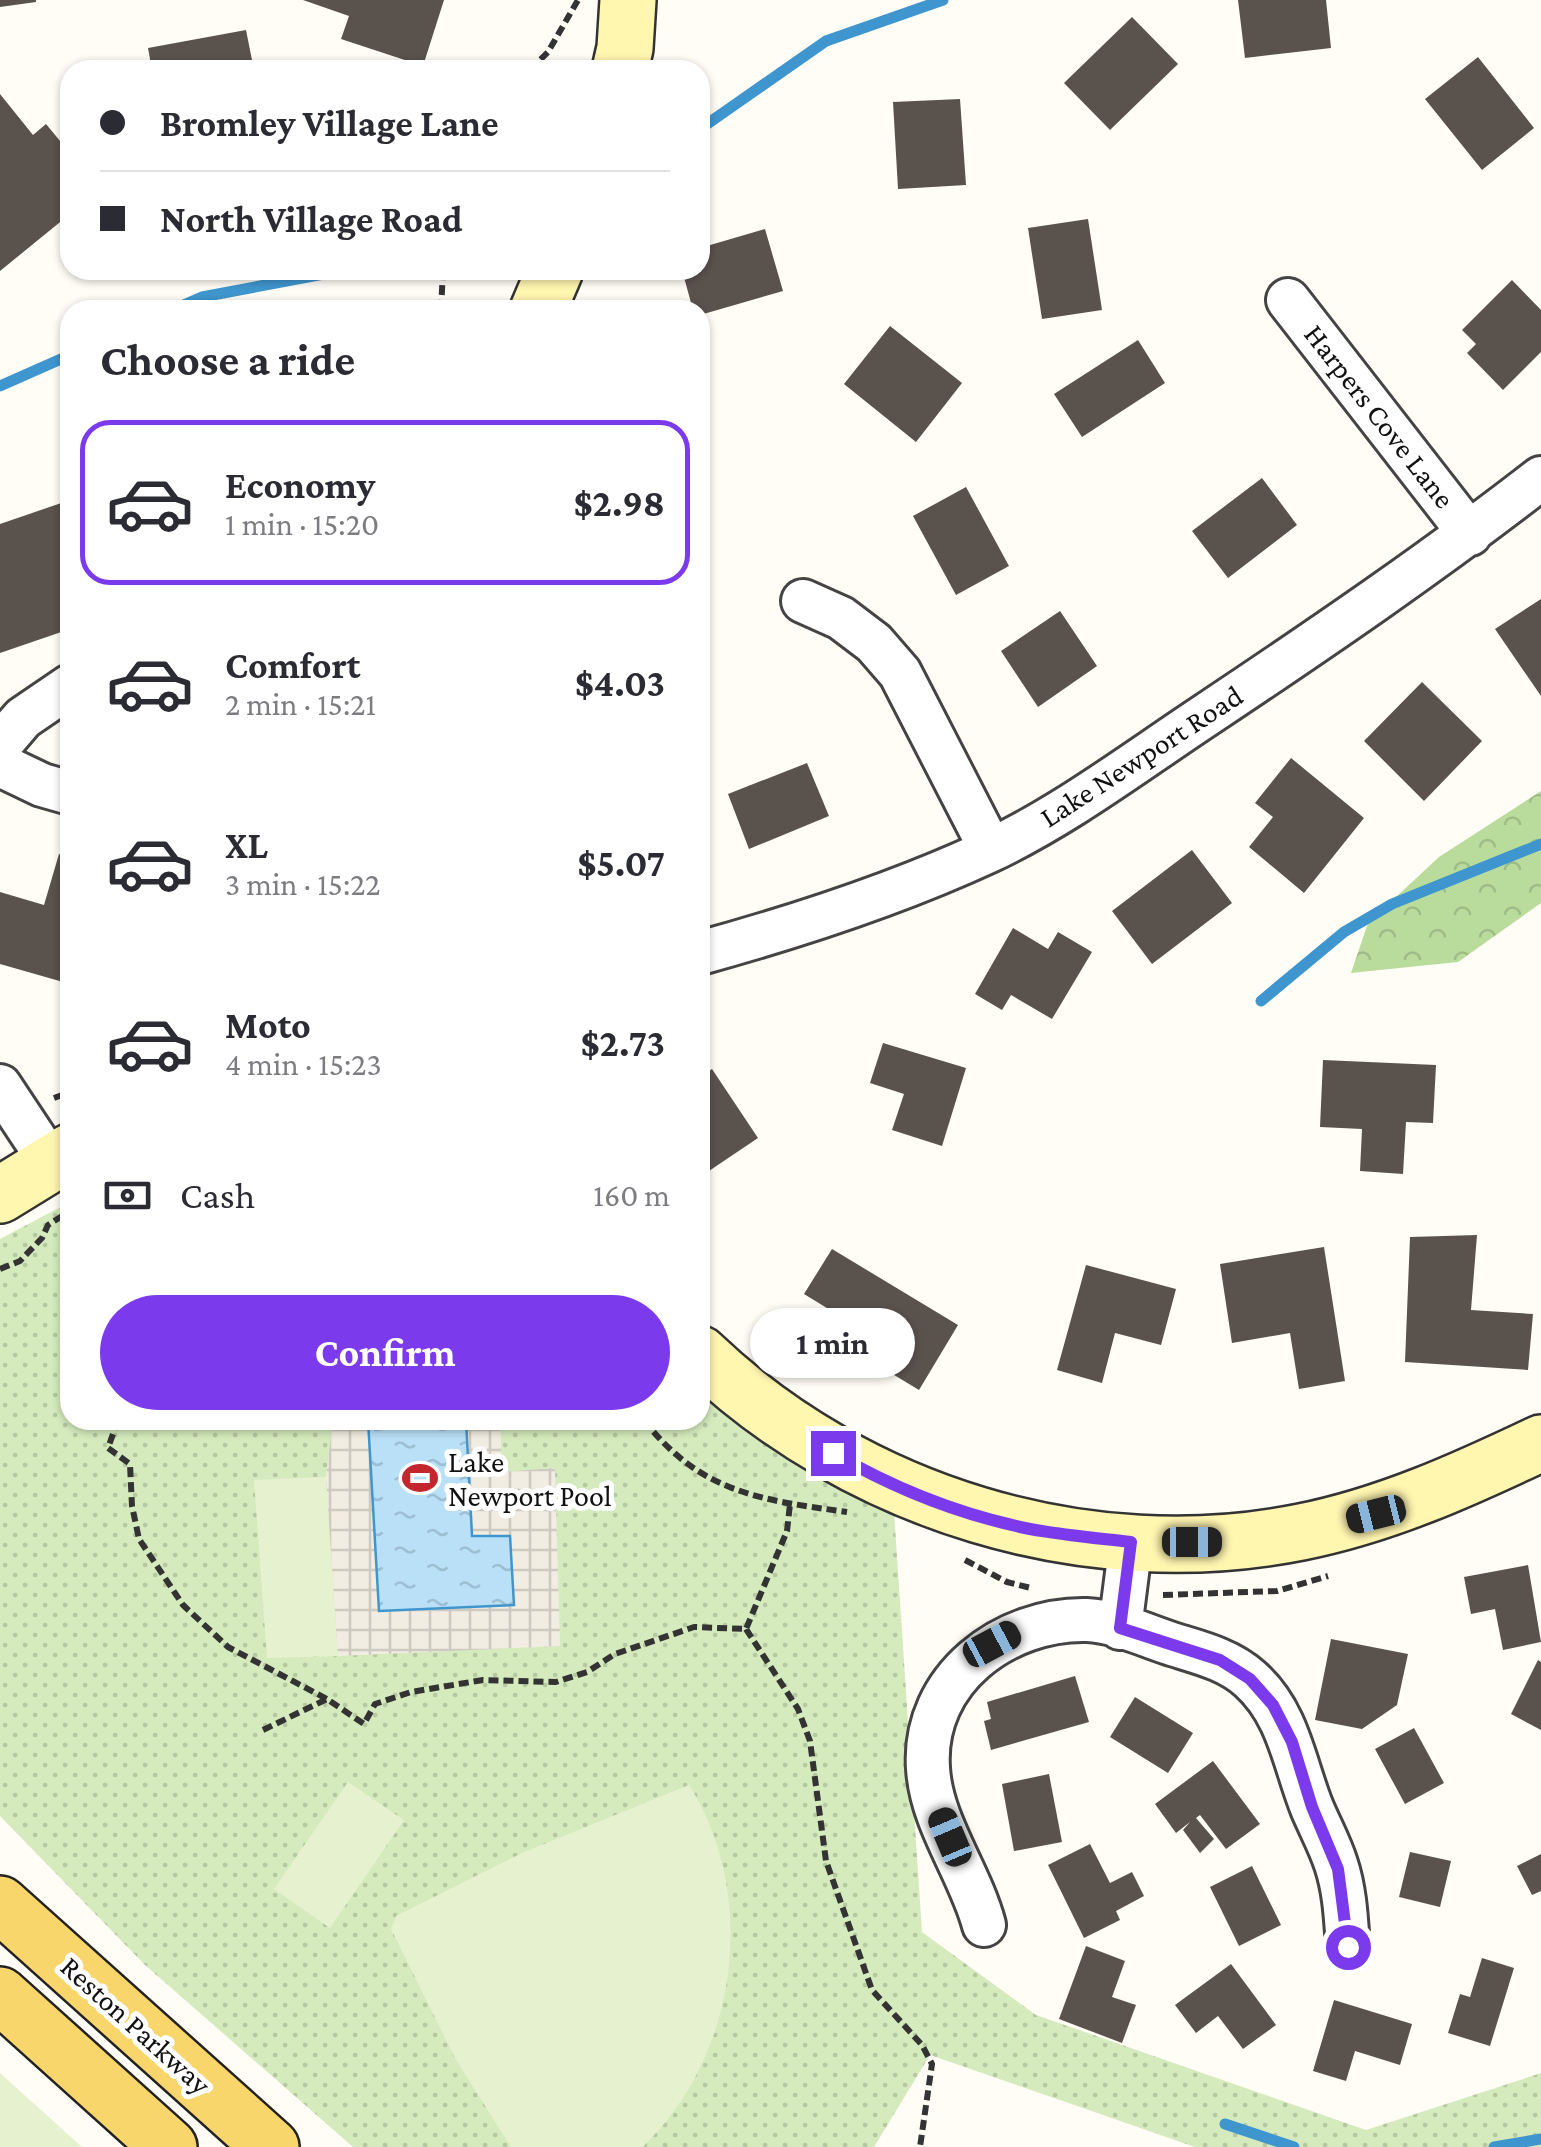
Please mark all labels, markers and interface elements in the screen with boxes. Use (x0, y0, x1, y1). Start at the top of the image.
text: Bromley Village Lane (160, 102, 499, 144)
text: North Village Road (160, 198, 462, 240)
street label: Harpers Cove Lane (1297, 318, 1462, 515)
text: Choose a ride (100, 335, 355, 385)
icon: car (105, 458, 195, 548)
text: Economy (225, 464, 375, 506)
text: $2.98 (574, 482, 665, 524)
text: 1 min · 15:20 (225, 506, 379, 542)
icon: car (105, 638, 195, 728)
text: Comfort (225, 644, 361, 686)
text: $4.03 (575, 662, 665, 704)
street label: Lake Newport Road (1034, 678, 1249, 834)
text: 2 min · 15:21 (225, 686, 376, 722)
icon: car (105, 818, 195, 908)
text: XL (225, 824, 268, 866)
text: $5.07 (577, 842, 665, 884)
text: 3 min · 15:22 (225, 866, 381, 902)
icon: car (105, 998, 195, 1088)
text: Moto (225, 1004, 311, 1046)
text: $2.73 (581, 1022, 665, 1064)
text: 4 min · 15:23 (225, 1046, 382, 1082)
icon: cash (100, 1168, 155, 1223)
text: Cash (180, 1174, 255, 1216)
text: 160 m (593, 1177, 670, 1213)
button: Confirm (100, 1295, 670, 1410)
callout: 1 min (750, 1308, 916, 1378)
text: 1 min (796, 1325, 869, 1361)
route end (811, 1431, 856, 1476)
place label: Lake Newport Pool (448, 1445, 612, 1513)
sports icon: Lake Newport Pool (401, 1459, 439, 1497)
car (1343, 1492, 1409, 1536)
car (1162, 1527, 1222, 1557)
car (958, 1617, 1026, 1671)
car (924, 1804, 976, 1870)
route start (1326, 1925, 1371, 1970)
street label: Reston Parkway (54, 1949, 218, 2102)

